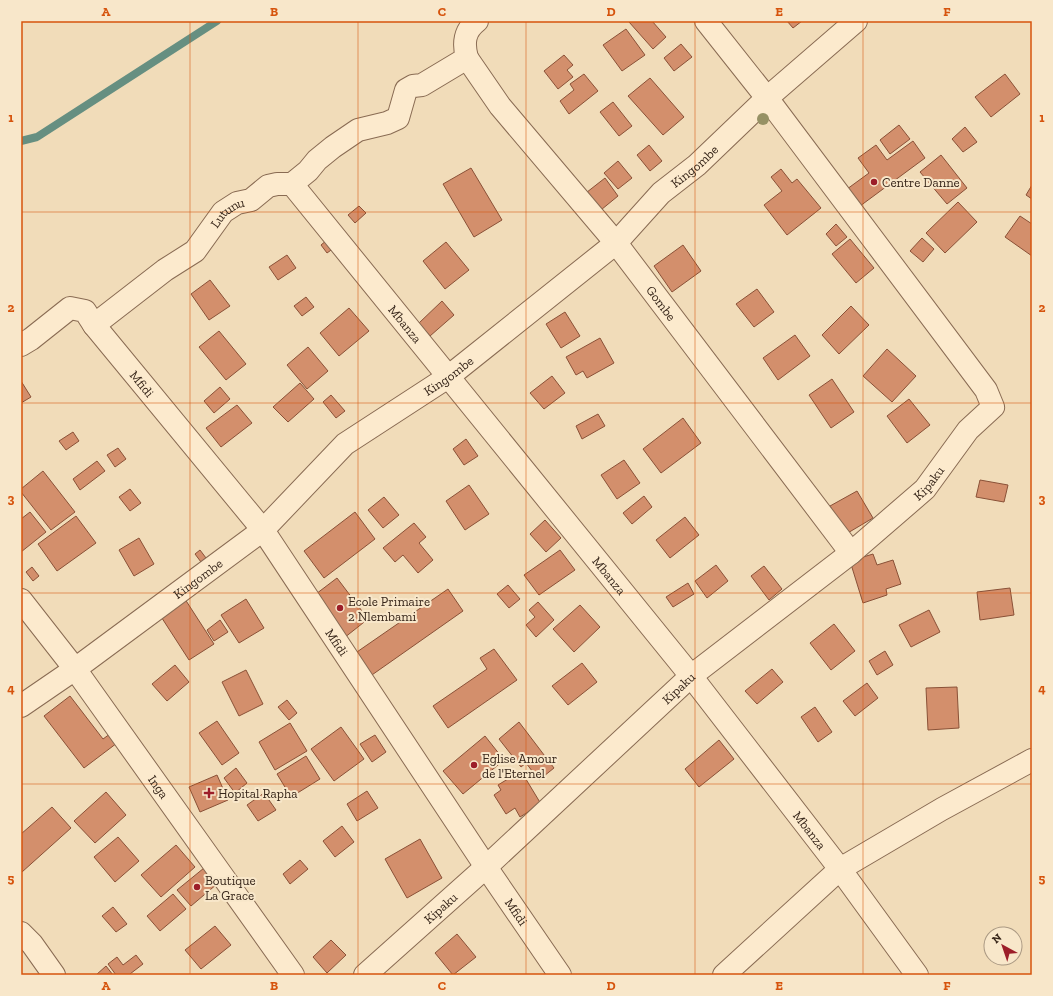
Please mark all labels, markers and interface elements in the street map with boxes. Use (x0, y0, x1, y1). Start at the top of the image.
text: A (102, 4, 111, 19)
text: B (270, 4, 278, 19)
text: C (438, 4, 446, 19)
text: D (606, 4, 616, 19)
text: E (775, 4, 783, 19)
text: F (943, 4, 951, 19)
text: 1 (8, 110, 14, 125)
text: 1 (1039, 110, 1045, 125)
street label: Kingombe (668, 142, 721, 190)
place label: Centre Danne (882, 175, 960, 190)
marker: Centre Danne (869, 177, 879, 187)
street label: Lutunu (207, 194, 246, 230)
street label: Gombe (643, 283, 680, 323)
text: 2 (8, 300, 15, 315)
text: 2 (1039, 300, 1046, 315)
street label: Mbanza (386, 302, 426, 346)
street label: Kingombe (421, 353, 476, 398)
street label: Mfidi (127, 367, 158, 400)
street label: Kipaku (910, 462, 947, 503)
text: 3 (8, 491, 15, 506)
text: 3 (1039, 491, 1046, 506)
street label: Mbanza (590, 553, 630, 598)
street label: Kingombe (170, 555, 225, 601)
place label: Ecole Primaire 2 Nlembami (348, 594, 430, 624)
marker: Ecole Primaire 2 Nlembami (335, 603, 345, 613)
street label: Mfidi (323, 626, 352, 659)
street label: Kipaku (659, 668, 698, 707)
text: 4 (7, 681, 15, 696)
text: 4 (1038, 681, 1046, 696)
place label: Eglise Amour de l'Eternel (482, 751, 557, 781)
marker: Eglise Amour de l'Eternel (469, 760, 479, 770)
street label: Inga (145, 772, 173, 802)
place label: Hopital Rapha (218, 786, 298, 801)
marker: Hopital Rapha (203, 787, 215, 799)
street label: Mbanza (790, 808, 830, 853)
text: 5 (8, 871, 15, 886)
text: 5 (1039, 871, 1046, 886)
place label: Boutique La Grace (205, 873, 256, 903)
marker: Boutique La Grace (192, 882, 202, 892)
street label: Kipaku (421, 889, 461, 926)
street label: Mfidi (502, 895, 531, 928)
north arrow (983, 926, 1023, 966)
text: N (990, 931, 1005, 946)
text: A (102, 978, 111, 993)
text: B (270, 978, 278, 993)
text: C (438, 978, 446, 993)
text: D (606, 978, 616, 993)
text: E (775, 978, 783, 993)
text: F (943, 978, 951, 993)

